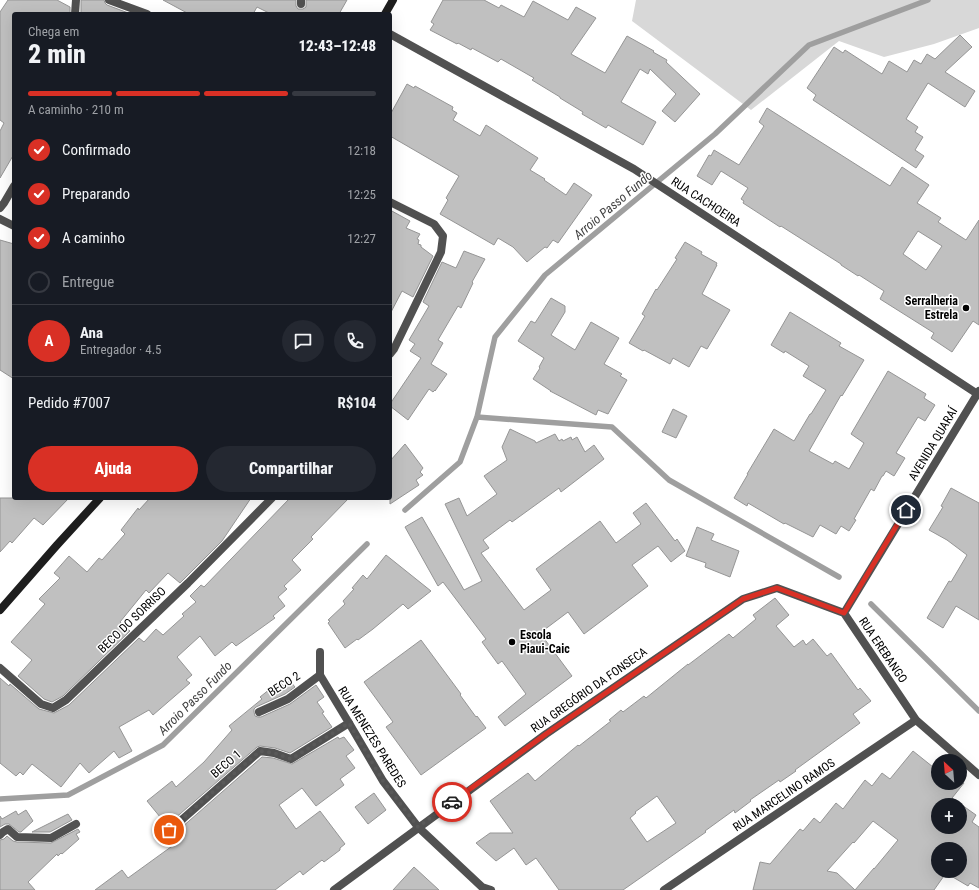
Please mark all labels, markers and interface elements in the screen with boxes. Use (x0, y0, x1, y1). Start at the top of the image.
text: Chega em (28, 24, 79, 39)
text: 12:43–12:48 (298, 37, 376, 55)
text: 2 min (28, 39, 86, 69)
text: A caminho · 210 m (28, 102, 124, 117)
icon: check (28, 139, 50, 161)
text: Confirmado (62, 141, 131, 159)
text: 12:18 (347, 143, 376, 158)
water label: Arroio Passo Fundo (570, 168, 655, 243)
street label: RUA CACHOEIRA (669, 174, 743, 230)
icon: check (28, 183, 50, 205)
text: Preparando (62, 185, 130, 203)
text: 12:25 (347, 187, 376, 202)
icon: check (28, 227, 50, 249)
text: A caminho (62, 229, 125, 247)
text: 12:27 (347, 231, 376, 246)
text: Entregue (62, 273, 114, 291)
place label: Serralheria Estrela (905, 294, 958, 322)
marker: Serralheria Estrela (961, 303, 971, 313)
button: chat (282, 320, 324, 362)
button: phone (334, 320, 376, 362)
text: Ana (80, 324, 103, 342)
text: A (45, 332, 53, 350)
text: Entregador · 4.5 (80, 342, 162, 357)
text: Pedido #7007 (28, 394, 110, 412)
text: R$104 (337, 394, 376, 412)
street label: AVENIDA QUARAÍ (905, 403, 961, 483)
button: Ajuda (28, 446, 198, 492)
button: Compartilhar (206, 446, 376, 492)
pin (889, 493, 923, 527)
icon: home (895, 499, 917, 521)
street label: BECO DO SORRISO (95, 584, 169, 656)
street label: RUA EREBANGO (856, 615, 910, 685)
place label: Escola Piaui-Caic (520, 628, 570, 656)
marker: Escola Piaui-Caic (507, 637, 517, 647)
street label: RUA GREGÓRIO DA FONSECA (528, 644, 650, 735)
water label: Arroio Passo Fundo (154, 658, 235, 739)
street label: BECO 2 (265, 669, 303, 699)
street label: RUA MENEZES PAREDES (335, 684, 409, 790)
street label: BECO 1 (208, 747, 244, 781)
north arrow (931, 754, 967, 790)
map controls (931, 754, 967, 878)
street label: RUA MARCELINO RAMOS (730, 756, 838, 834)
courier (432, 782, 472, 822)
icon: car (441, 791, 463, 813)
button: + (931, 798, 967, 834)
pin (152, 813, 186, 847)
icon: bag (158, 819, 180, 841)
button: − (931, 842, 967, 878)

